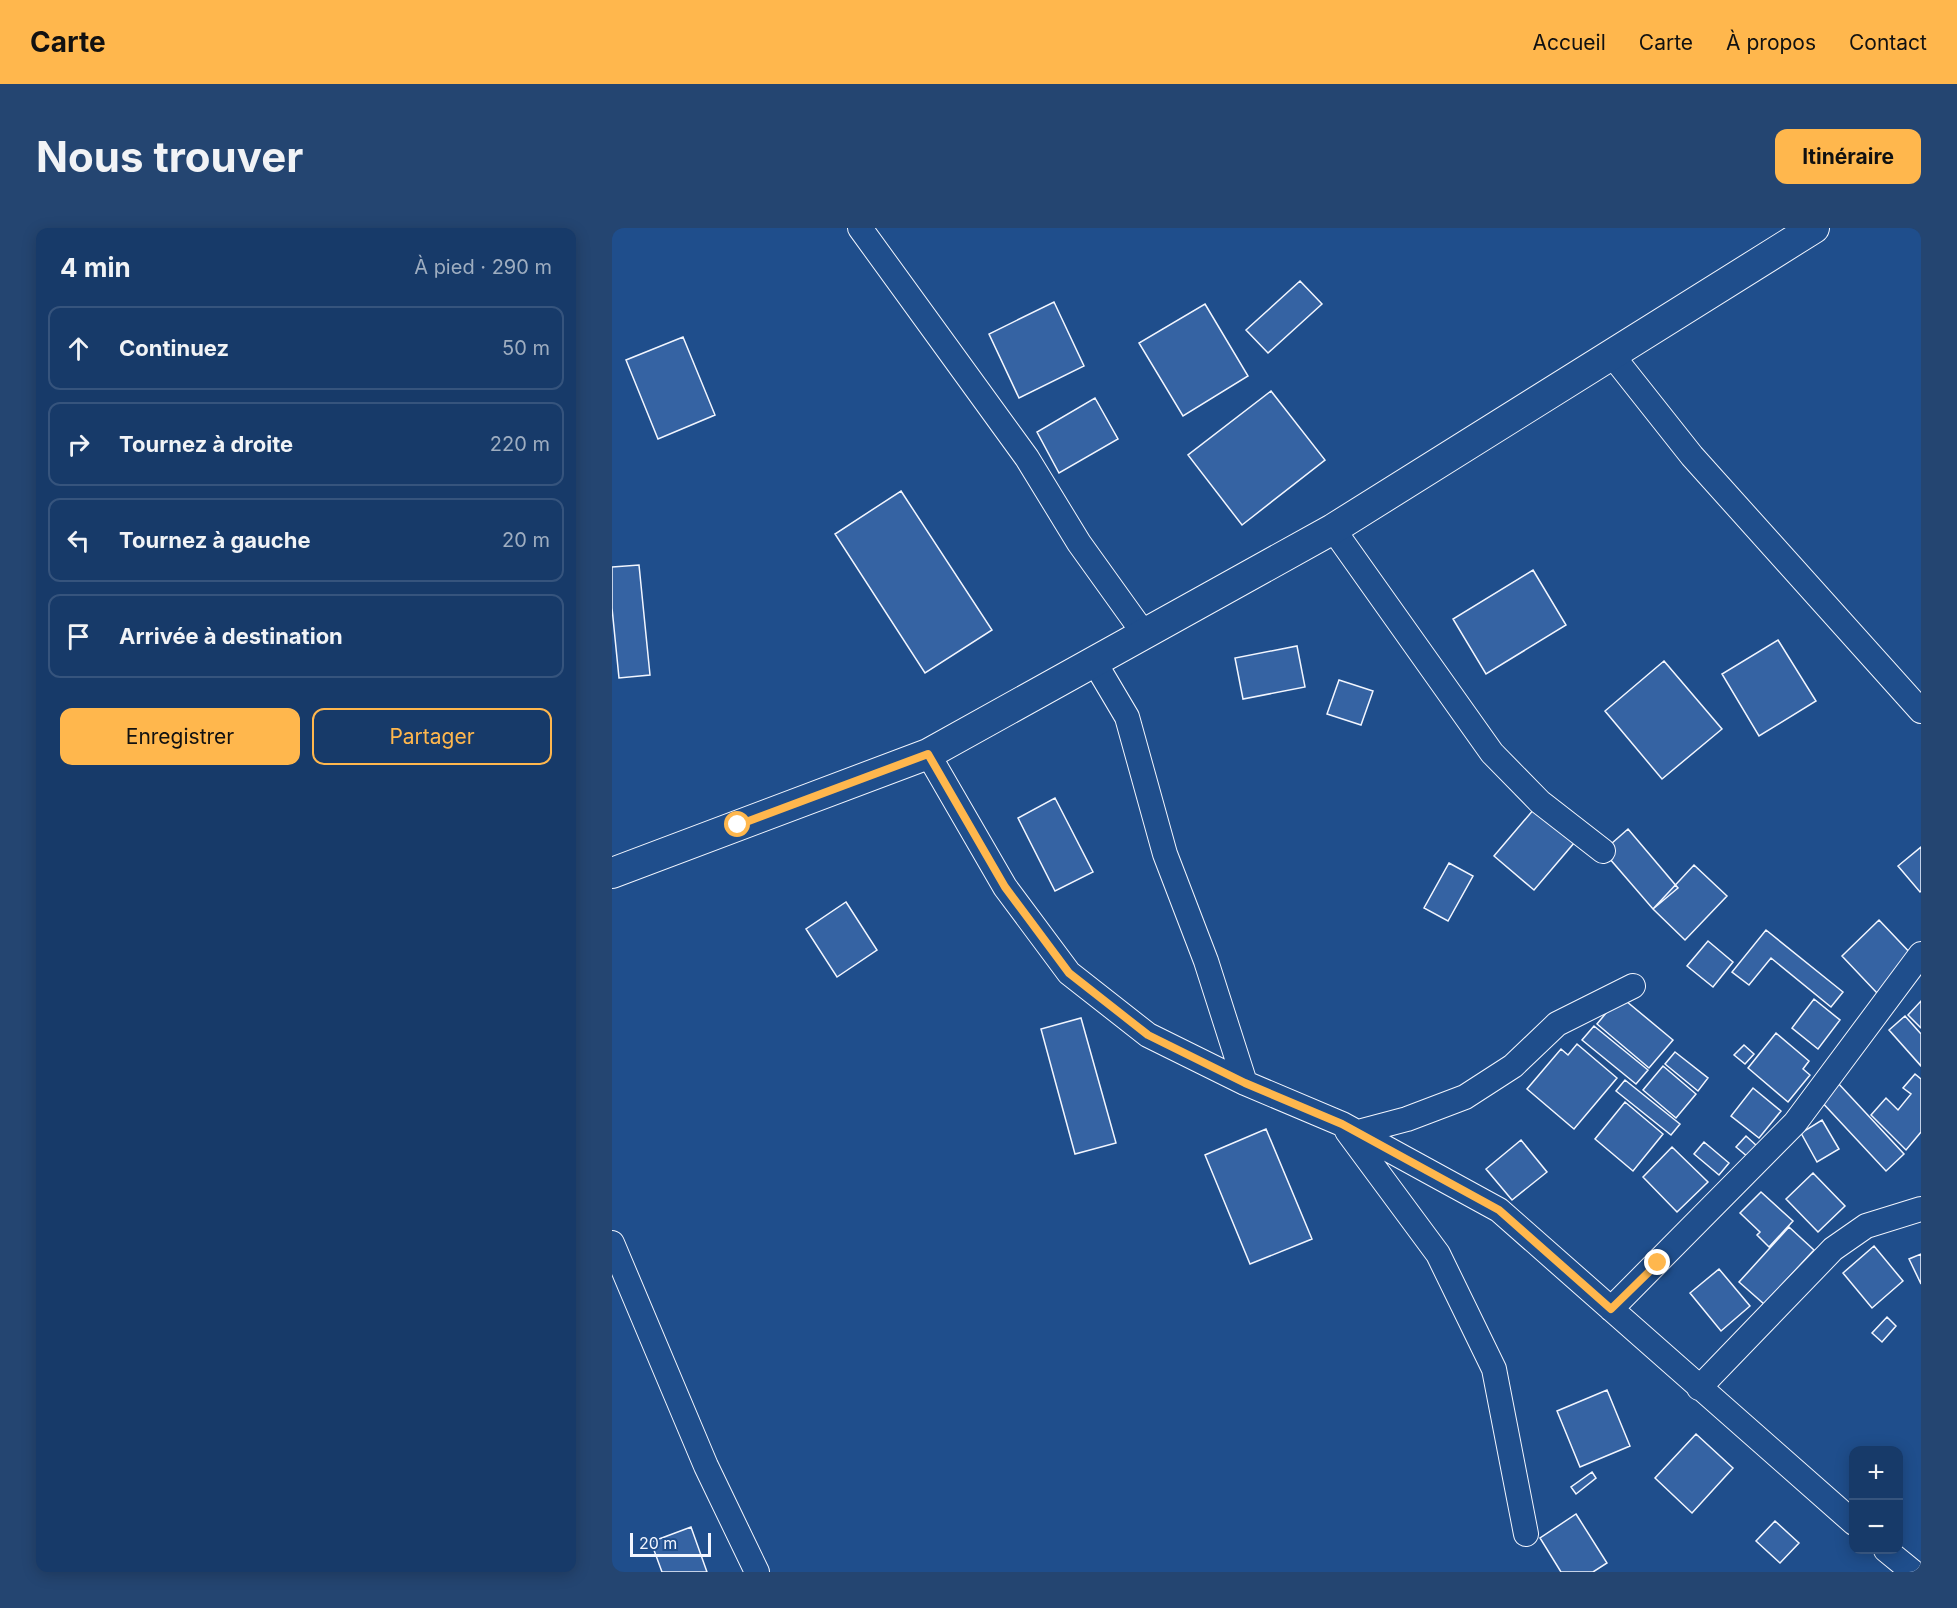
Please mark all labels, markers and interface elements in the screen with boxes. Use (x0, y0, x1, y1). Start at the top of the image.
text: Carte (30, 25, 106, 59)
text: Accueil (1532, 30, 1606, 55)
text: Carte (1639, 30, 1693, 55)
text: À propos (1726, 30, 1816, 55)
text: Contact (1849, 30, 1927, 55)
button: Itinéraire (1775, 129, 1921, 184)
text: Nous trouver (36, 131, 303, 182)
text: 4 min (60, 252, 131, 283)
text: À pied · 290 m (414, 255, 552, 279)
icon: ahead (62, 332, 95, 365)
text: Continuez (119, 335, 229, 361)
text: 50 m (502, 336, 550, 360)
icon: right (62, 428, 95, 461)
text: Tournez à droite (119, 431, 293, 457)
text: 220 m (490, 432, 550, 456)
icon: left (62, 524, 95, 557)
text: Tournez à gauche (119, 527, 311, 553)
text: 20 m (502, 528, 550, 552)
icon: arrive (62, 620, 95, 653)
text: Arrivée à destination (119, 623, 343, 649)
button: Enregistrer (60, 708, 300, 765)
button: Partager (312, 708, 552, 765)
route start (724, 811, 750, 837)
route end (1644, 1249, 1670, 1275)
map controls (1849, 1446, 1903, 1554)
button: + (1849, 1446, 1903, 1500)
button: − (1849, 1500, 1903, 1554)
scale bar (630, 1530, 711, 1558)
text: 20 m (639, 1533, 677, 1553)

